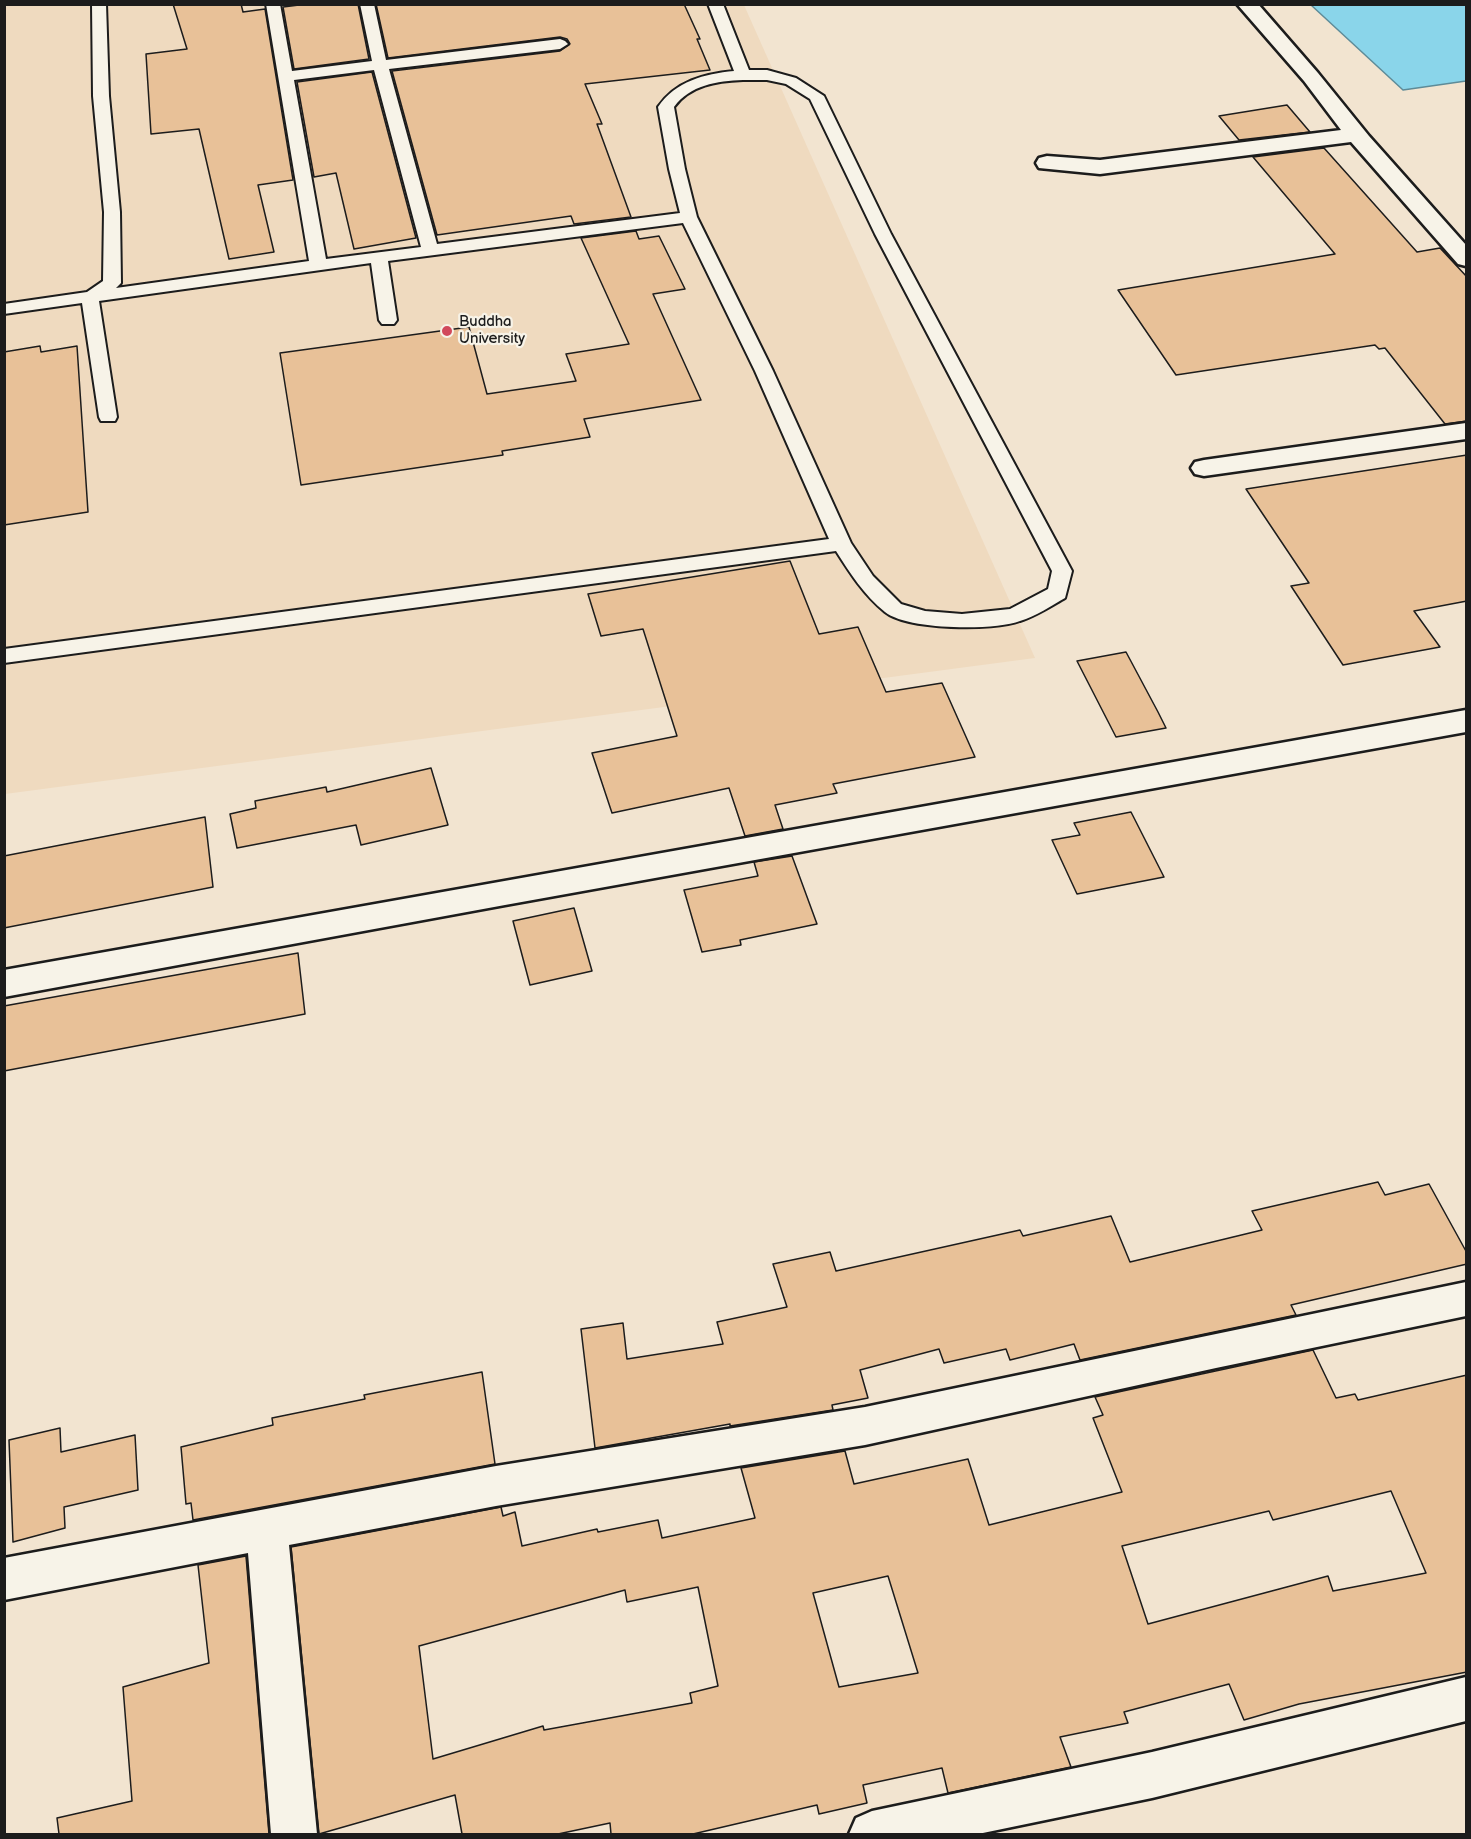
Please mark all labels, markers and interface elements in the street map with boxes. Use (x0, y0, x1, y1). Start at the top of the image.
place label: Buddha University (459, 313, 525, 348)
marker: Buddha University (440, 324, 454, 338)

